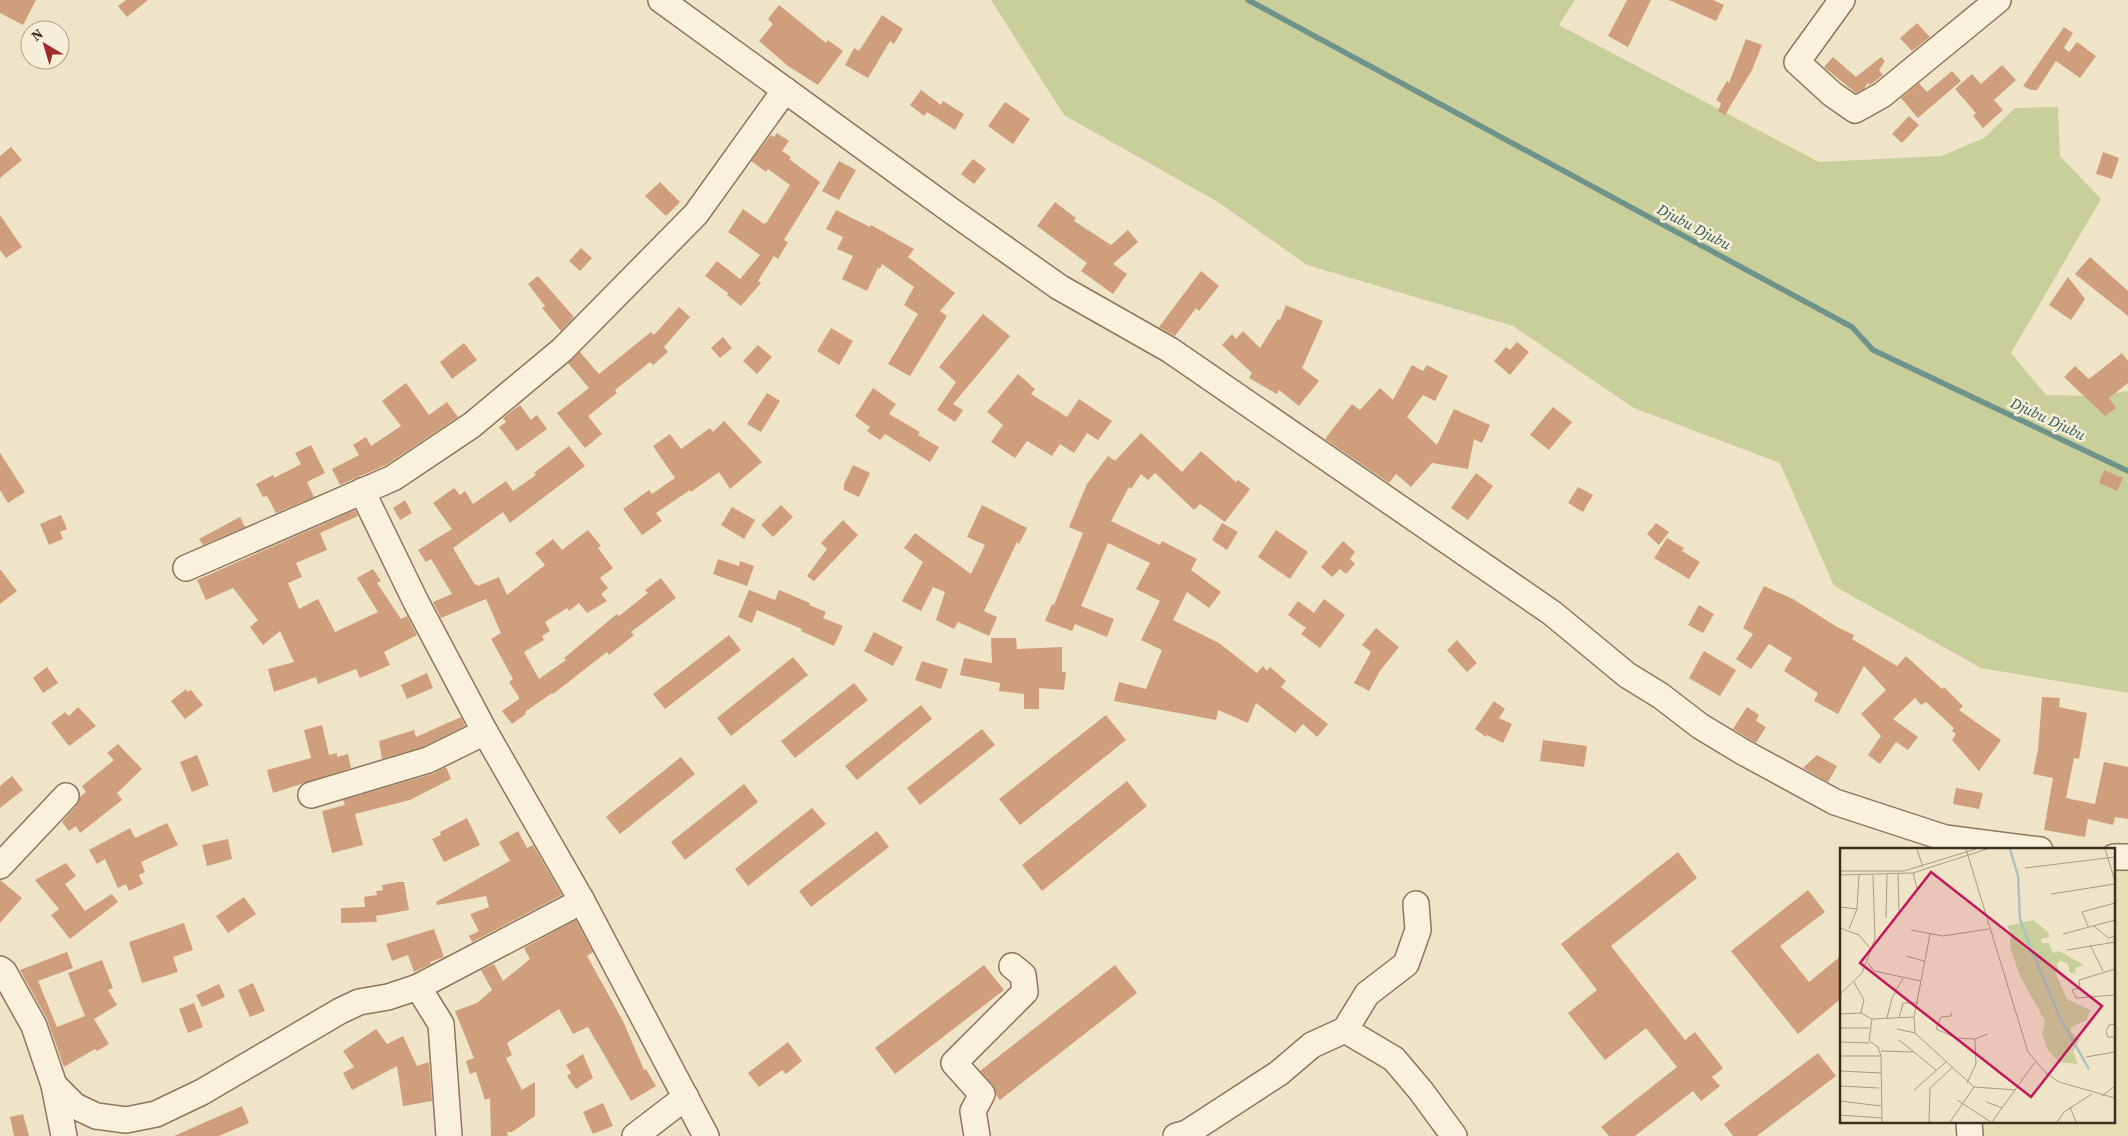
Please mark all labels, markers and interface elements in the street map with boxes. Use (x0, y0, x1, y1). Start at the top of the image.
north arrow (20, 20, 70, 70)
text: N (27, 24, 47, 46)
water label: Djubu Djubu (1653, 198, 1735, 255)
water label: Djubu Djubu (2006, 392, 2090, 445)
inset map (1840, 848, 2116, 1124)

